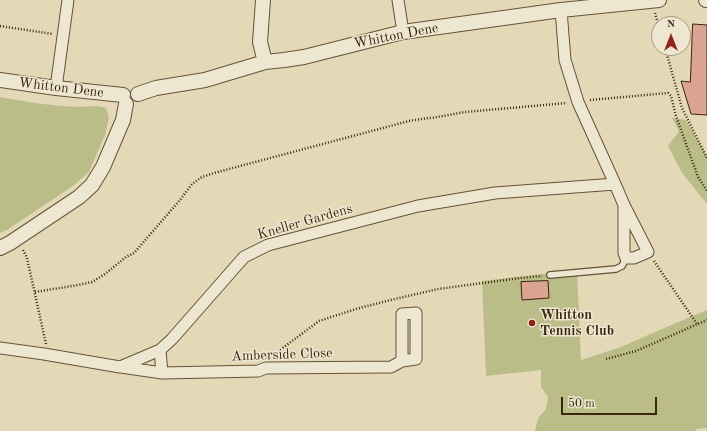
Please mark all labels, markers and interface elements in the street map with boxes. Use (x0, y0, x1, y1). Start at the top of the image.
north arrow (651, 16, 691, 56)
text: N (667, 19, 675, 30)
street label: Whitton Dene (352, 20, 440, 52)
street label: Whitton Dene (17, 74, 105, 102)
street label: Kneller Gardens (255, 200, 355, 244)
place label: Whitton Tennis Club (540, 307, 614, 340)
marker: Whitton Tennis Club (527, 318, 537, 328)
street label: Amberside Close (231, 345, 333, 365)
scale bar (563, 389, 659, 415)
text: 50 m (568, 398, 595, 410)

